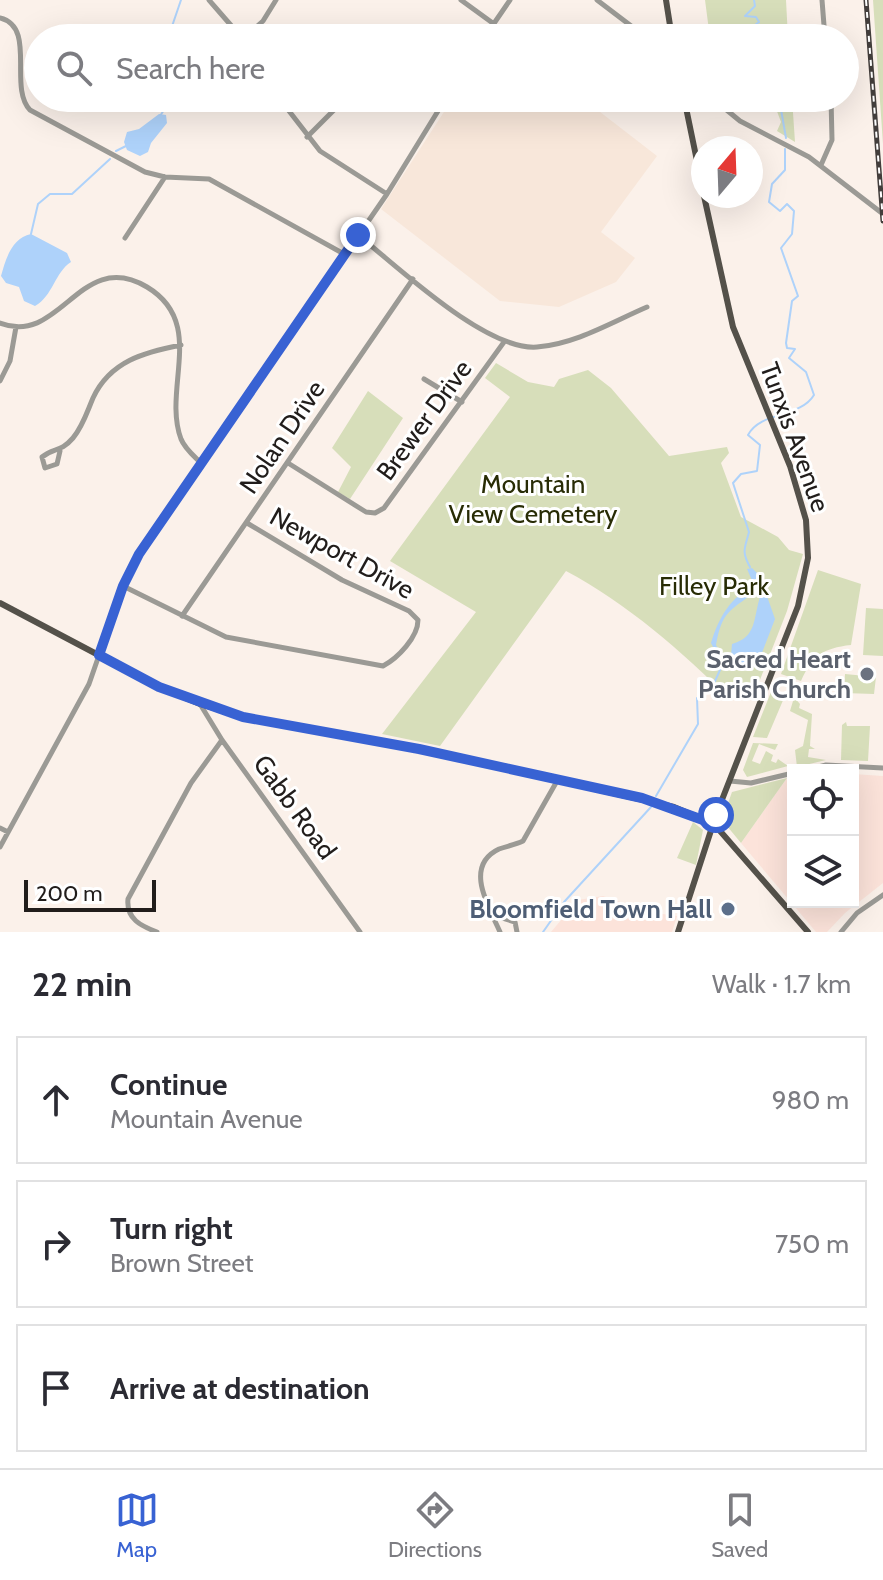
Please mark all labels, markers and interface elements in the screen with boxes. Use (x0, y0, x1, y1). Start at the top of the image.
search box (24, 24, 859, 112)
icon: search (52, 46, 96, 90)
text: Search here (116, 50, 265, 87)
north arrow (691, 136, 763, 208)
route end (340, 217, 376, 253)
street label: Brewer Drive (370, 354, 478, 486)
street label: Tunxis Avenue (753, 358, 837, 516)
street label: Nolan Drive (233, 374, 331, 500)
park label: Mountain View Cemetery (449, 468, 617, 530)
street label: Newport Drive (264, 500, 420, 606)
park label: Filley Park (659, 570, 769, 602)
place label: Sacred Heart Parish Church (698, 643, 851, 705)
marker: Sacred Heart Parish Church (858, 665, 876, 683)
street label: Gabb Road (246, 749, 344, 865)
map controls (787, 764, 859, 908)
button: locate (787, 764, 859, 836)
route start (698, 797, 734, 833)
button: layers (787, 836, 859, 908)
scale bar (24, 876, 156, 912)
text: 200 m (36, 880, 102, 907)
place label: Bloomfield Town Hall (469, 893, 712, 925)
marker: Bloomfield Town Hall (719, 900, 737, 918)
text: 22 min (32, 963, 132, 1005)
text: Walk · 1.7 km (712, 968, 851, 1000)
text: Continue (110, 1066, 227, 1103)
icon: ahead (34, 1078, 78, 1122)
text: 980 m (772, 1084, 849, 1116)
text: Mountain Avenue (110, 1103, 303, 1135)
text: Turn right (110, 1210, 233, 1247)
icon: right (34, 1222, 78, 1266)
text: 750 m (775, 1228, 849, 1260)
text: Brown Street (110, 1247, 253, 1279)
icon: arrive (34, 1366, 78, 1410)
text: Arrive at destination (110, 1370, 370, 1407)
tab: Map (115, 1488, 159, 1563)
tab: Directions (388, 1488, 482, 1563)
tab: Saved (711, 1488, 768, 1563)

